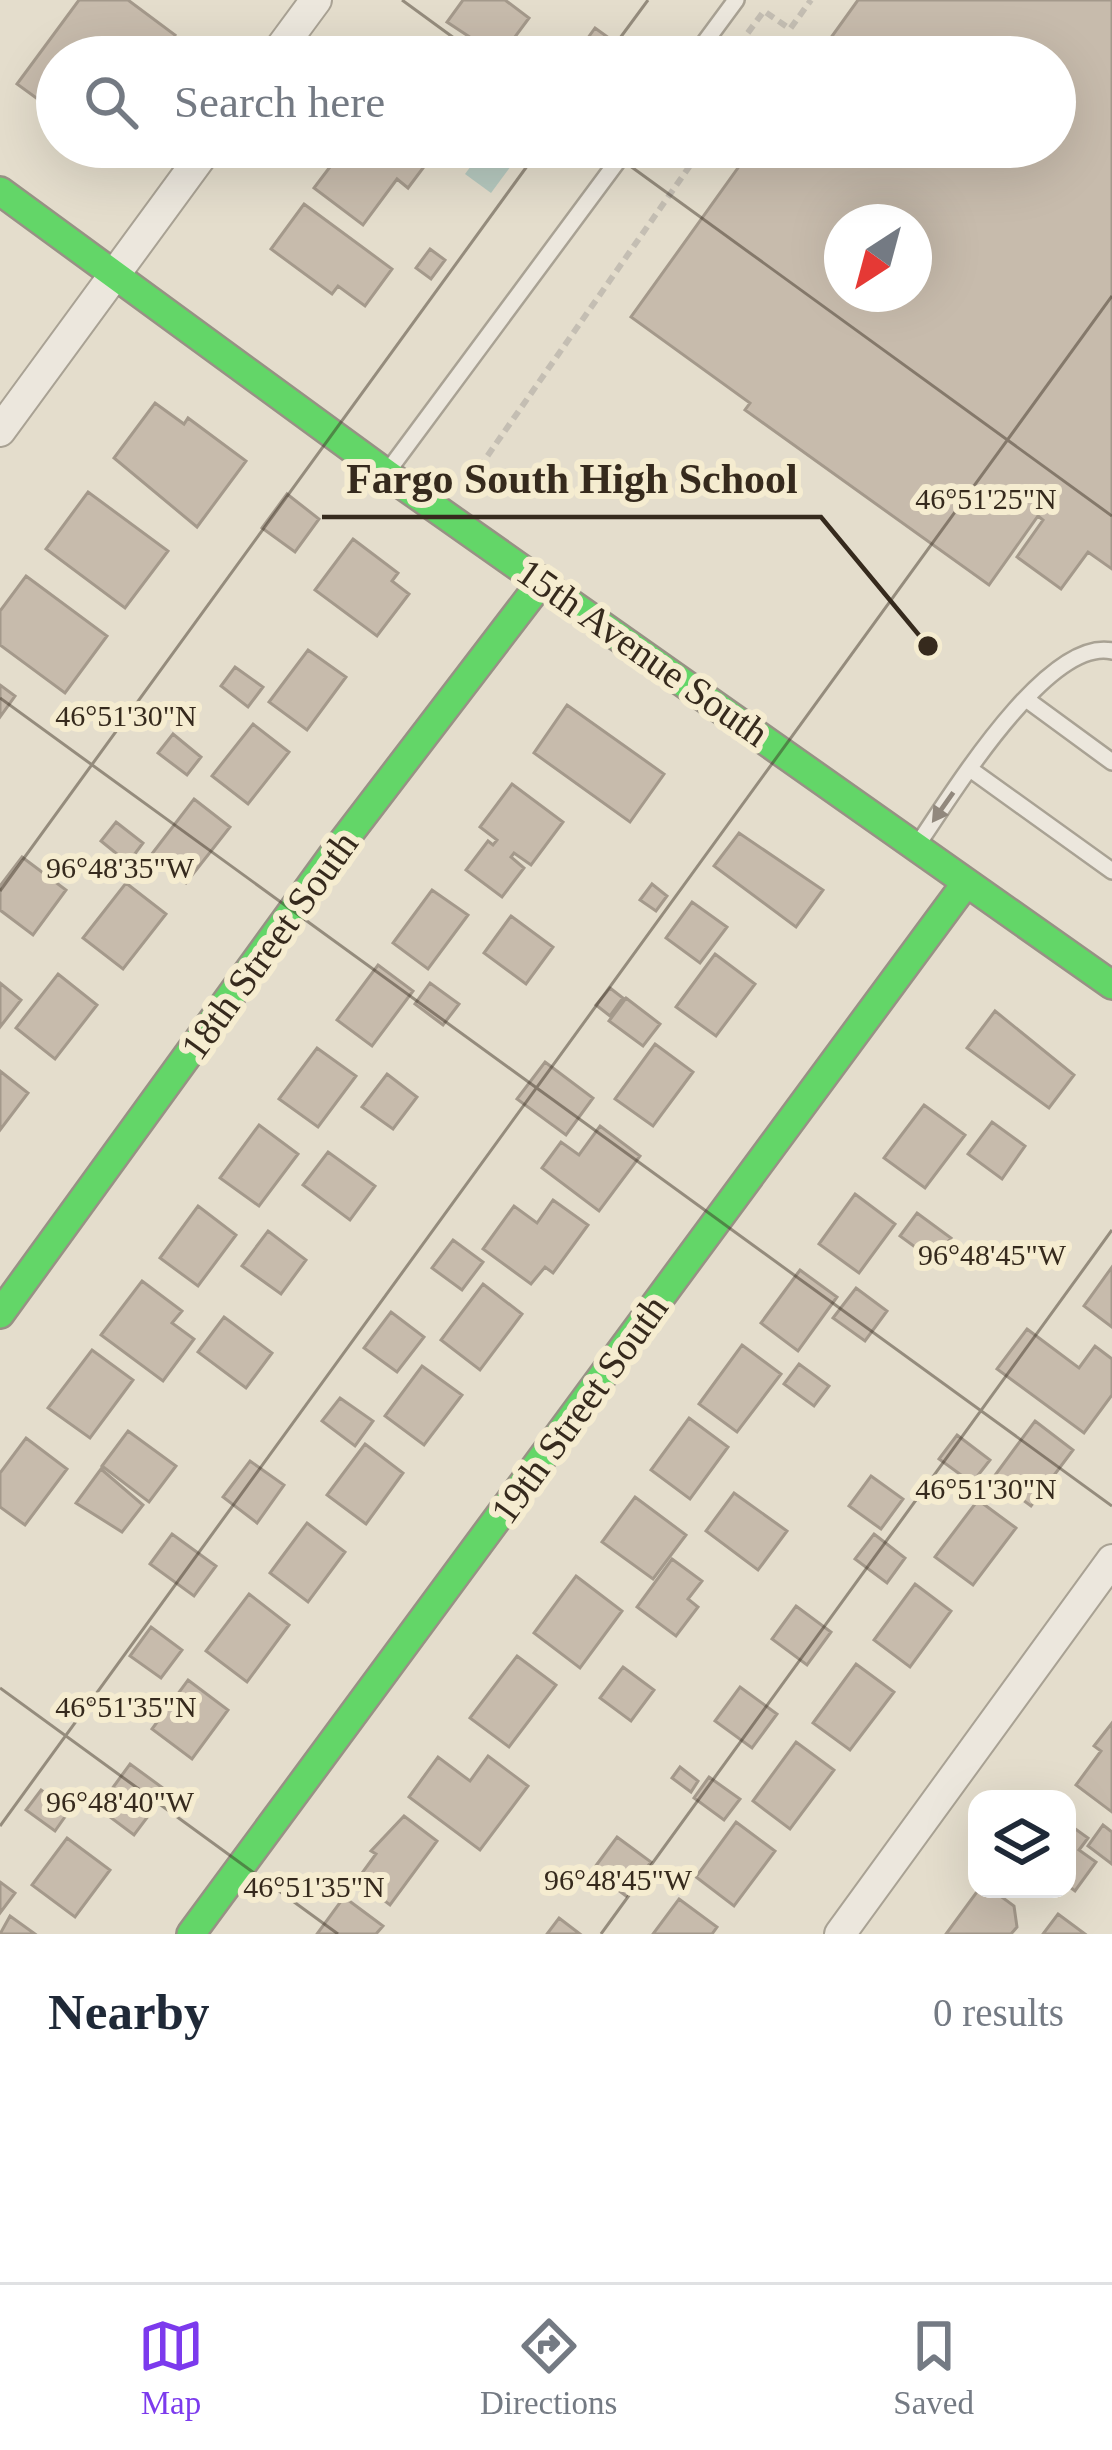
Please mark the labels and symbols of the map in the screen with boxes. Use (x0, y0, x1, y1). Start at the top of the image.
north arrow (824, 204, 932, 312)
callout: Fargo South High School (322, 439, 821, 517)
text: Fargo South High School (346, 456, 798, 502)
text: 46°51'25"N (915, 482, 1057, 515)
street label: 15th Avenue South (509, 549, 777, 755)
text: 46°51'30"N (55, 699, 197, 732)
one-way arrow (932, 791, 955, 823)
street label: 18th Street South (172, 823, 366, 1067)
text: 96°48'35"W (46, 851, 195, 884)
text: 96°48'45"W (918, 1238, 1067, 1271)
street label: 19th Street South (482, 1287, 676, 1531)
text: 46°51'30"N (915, 1472, 1057, 1505)
text: 46°51'35"N (55, 1690, 197, 1723)
text: 96°48'40"W (46, 1785, 195, 1818)
text: 96°48'45"W (544, 1863, 693, 1896)
text: 46°51'35"N (243, 1870, 385, 1903)

